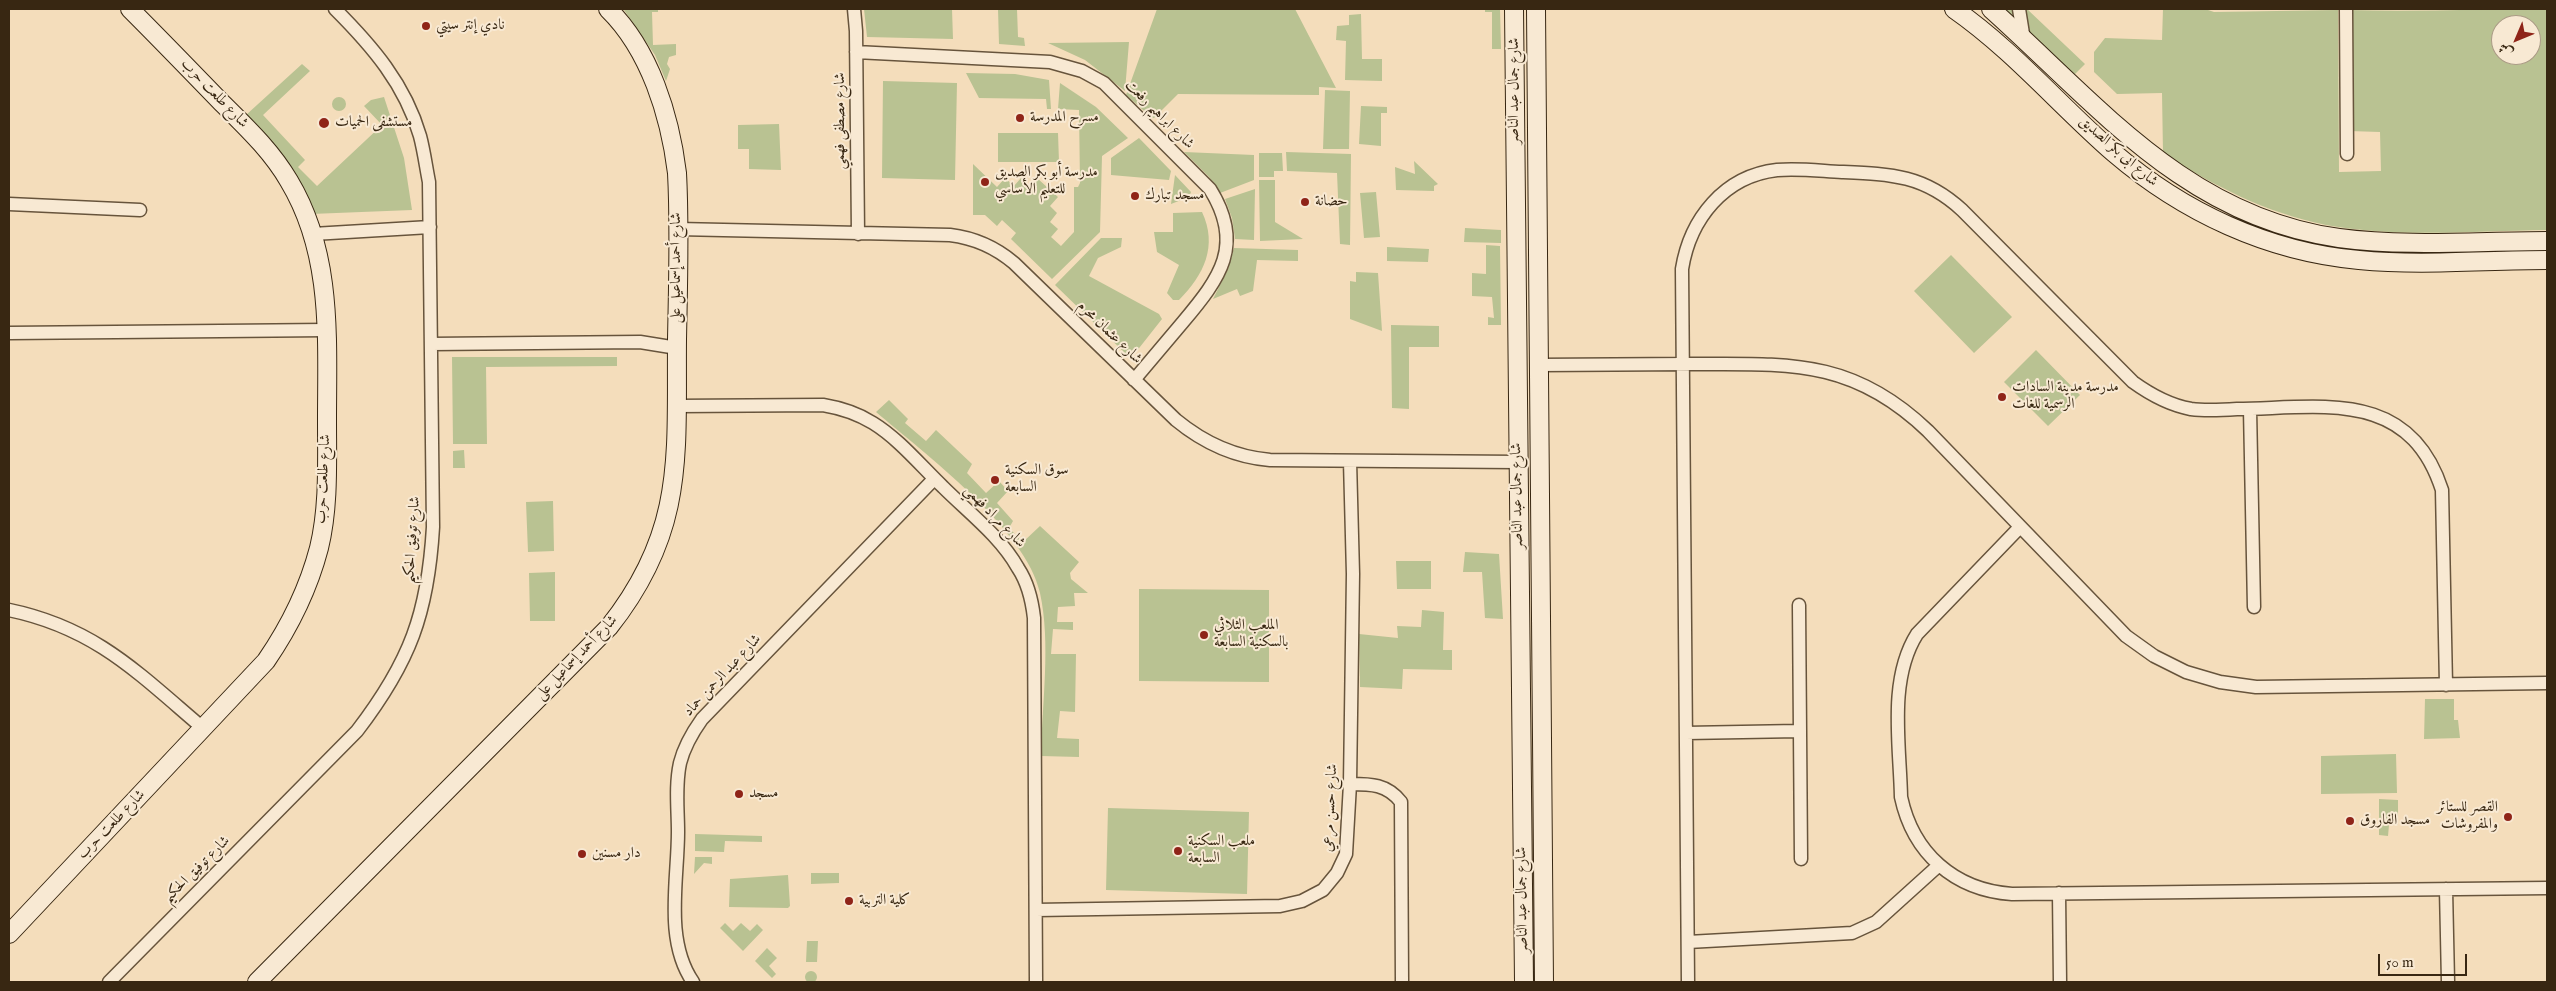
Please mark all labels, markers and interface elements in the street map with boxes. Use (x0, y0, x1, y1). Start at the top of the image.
north arrow (2491, 15, 2541, 65)
place label: نادي إنتر سيتي (436, 17, 504, 35)
marker: نادي إنتر سيتي (420, 20, 432, 32)
street label: شارع جمال عبد الناصر (1506, 38, 1524, 144)
text: ش (2495, 39, 2517, 61)
street label: شارع طلعت حرب (176, 55, 252, 133)
street label: شارع مصطفى فهمي (832, 72, 850, 170)
street label: شارع ابراهيم رفعت (1121, 77, 1197, 153)
place label: مسرح المدرسة (1030, 109, 1099, 127)
marker: مسرح المدرسة (1014, 112, 1026, 124)
street label: شارع ابى بكر الصديق (2075, 113, 2161, 191)
place label: مستشفى الحميات (335, 114, 412, 132)
marker: مستشفى الحميات (317, 116, 331, 130)
place label: مدرسة أبو بكر الصديق للتعليم الأساسي (995, 164, 1098, 199)
marker: مدرسة أبو بكر الصديق للتعليم الأساسي (979, 176, 991, 188)
place label: مسجد تبارك (1145, 187, 1204, 205)
marker: مسجد تبارك (1129, 190, 1141, 202)
place label: حضانة (1315, 193, 1348, 211)
marker: حضانة (1299, 196, 1311, 208)
street label: شارع أحمد إسماعيل على (668, 213, 686, 323)
street label: شارع عثمان محرم (1073, 298, 1145, 368)
place label: مدرسة مدينة السادات الرسمية للغات (2012, 379, 2119, 414)
marker: مدرسة مدينة السادات الرسمية للغات (1996, 391, 2008, 403)
street label: شارع طلعت حرب (313, 434, 335, 524)
street label: شارع جمال عبد الناصر (1508, 443, 1528, 549)
place label: سوق السكنية السابعة (1005, 462, 1068, 497)
marker: سوق السكنية السابعة (989, 474, 1001, 486)
street label: شارع مراد فهمي (959, 482, 1029, 552)
street label: شارع توفيق الحكيم (401, 496, 425, 584)
street label: شارع أحمد إسماعيل على (532, 612, 622, 704)
place label: الملعب الثلاثي بالسكنية السابعة (1214, 617, 1288, 652)
marker: الملعب الثلاثي بالسكنية السابعة (1198, 629, 1210, 641)
street label: شارع عبد الرحمن حماد (680, 631, 766, 721)
street label: شارع حسن مرعي (1320, 763, 1342, 853)
place label: مسجد (749, 785, 778, 803)
street label: شارع طلعت حرب (74, 786, 150, 864)
marker: مسجد (733, 788, 745, 800)
place label: القصر للستائر والمفروشات (2437, 799, 2498, 834)
marker: القصر للستائر والمفروشات (2502, 811, 2514, 823)
place label: مسجد الفاروق (2360, 812, 2430, 830)
marker: مسجد الفاروق (2344, 815, 2356, 827)
street label: شارع توفيق الحكيم (160, 833, 234, 907)
place label: ملعب السكنية السابعة (1188, 833, 1255, 868)
place label: دار مسنين (592, 845, 641, 863)
marker: ملعب السكنية السابعة (1172, 845, 1184, 857)
street label: شارع جمال عبد الناصر (1513, 847, 1533, 953)
marker: دار مسنين (576, 848, 588, 860)
place label: كلية التربية (859, 892, 911, 910)
marker: كلية التربية (843, 895, 855, 907)
scale bar (2381, 944, 2470, 976)
text: 50 m (2386, 953, 2414, 972)

